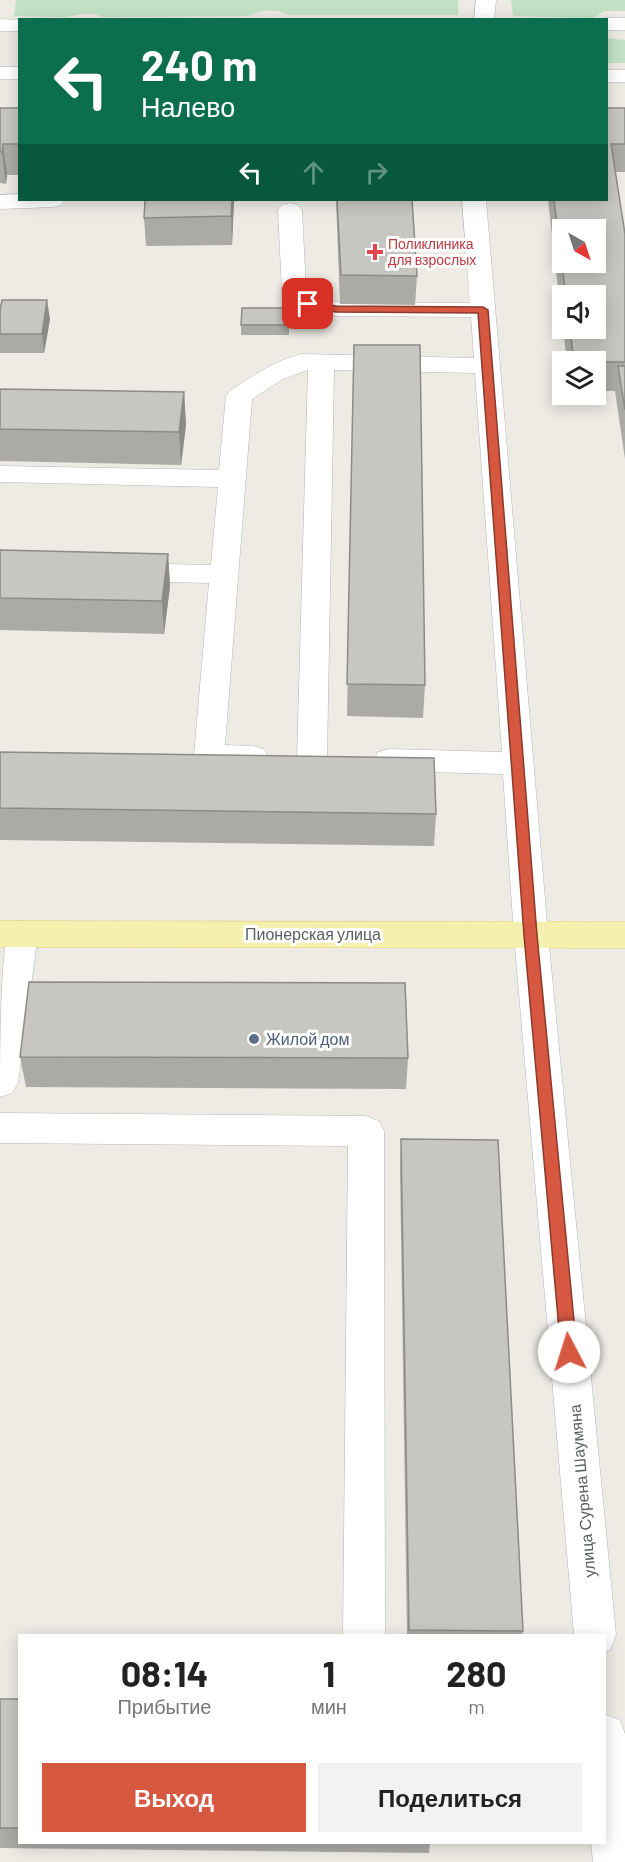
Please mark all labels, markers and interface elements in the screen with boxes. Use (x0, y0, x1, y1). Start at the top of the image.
text: 240 m (141, 39, 257, 89)
icon: left (42, 42, 120, 120)
text: Налево (141, 90, 235, 122)
icon: left (234, 156, 267, 189)
icon: ahead (297, 156, 330, 189)
icon: right (360, 156, 393, 189)
north arrow (552, 219, 606, 273)
map controls (552, 219, 606, 405)
place label: Поликлиника для взрослых (388, 235, 476, 268)
marker: Поликлиника для взрослых (366, 243, 384, 261)
pin (282, 278, 333, 329)
button: sound (552, 285, 606, 339)
icon: arrive (291, 287, 324, 320)
button: layers (552, 351, 606, 405)
street label: Пионерская улица (245, 924, 381, 943)
place label: Жилой дом (266, 1029, 350, 1048)
marker: Жилой дом (247, 1032, 261, 1046)
position arrow (537, 1320, 601, 1384)
street label: улица Сурена Шаумяна (564, 1404, 599, 1578)
text: 08:14 (121, 1651, 208, 1694)
text: 1 (323, 1651, 335, 1694)
text: 280 (446, 1651, 507, 1694)
text: Прибытие (117, 1694, 211, 1718)
text: мин (311, 1694, 347, 1718)
text: m (468, 1694, 485, 1718)
button: Выход (42, 1763, 306, 1832)
button: Поделиться (318, 1763, 582, 1832)

